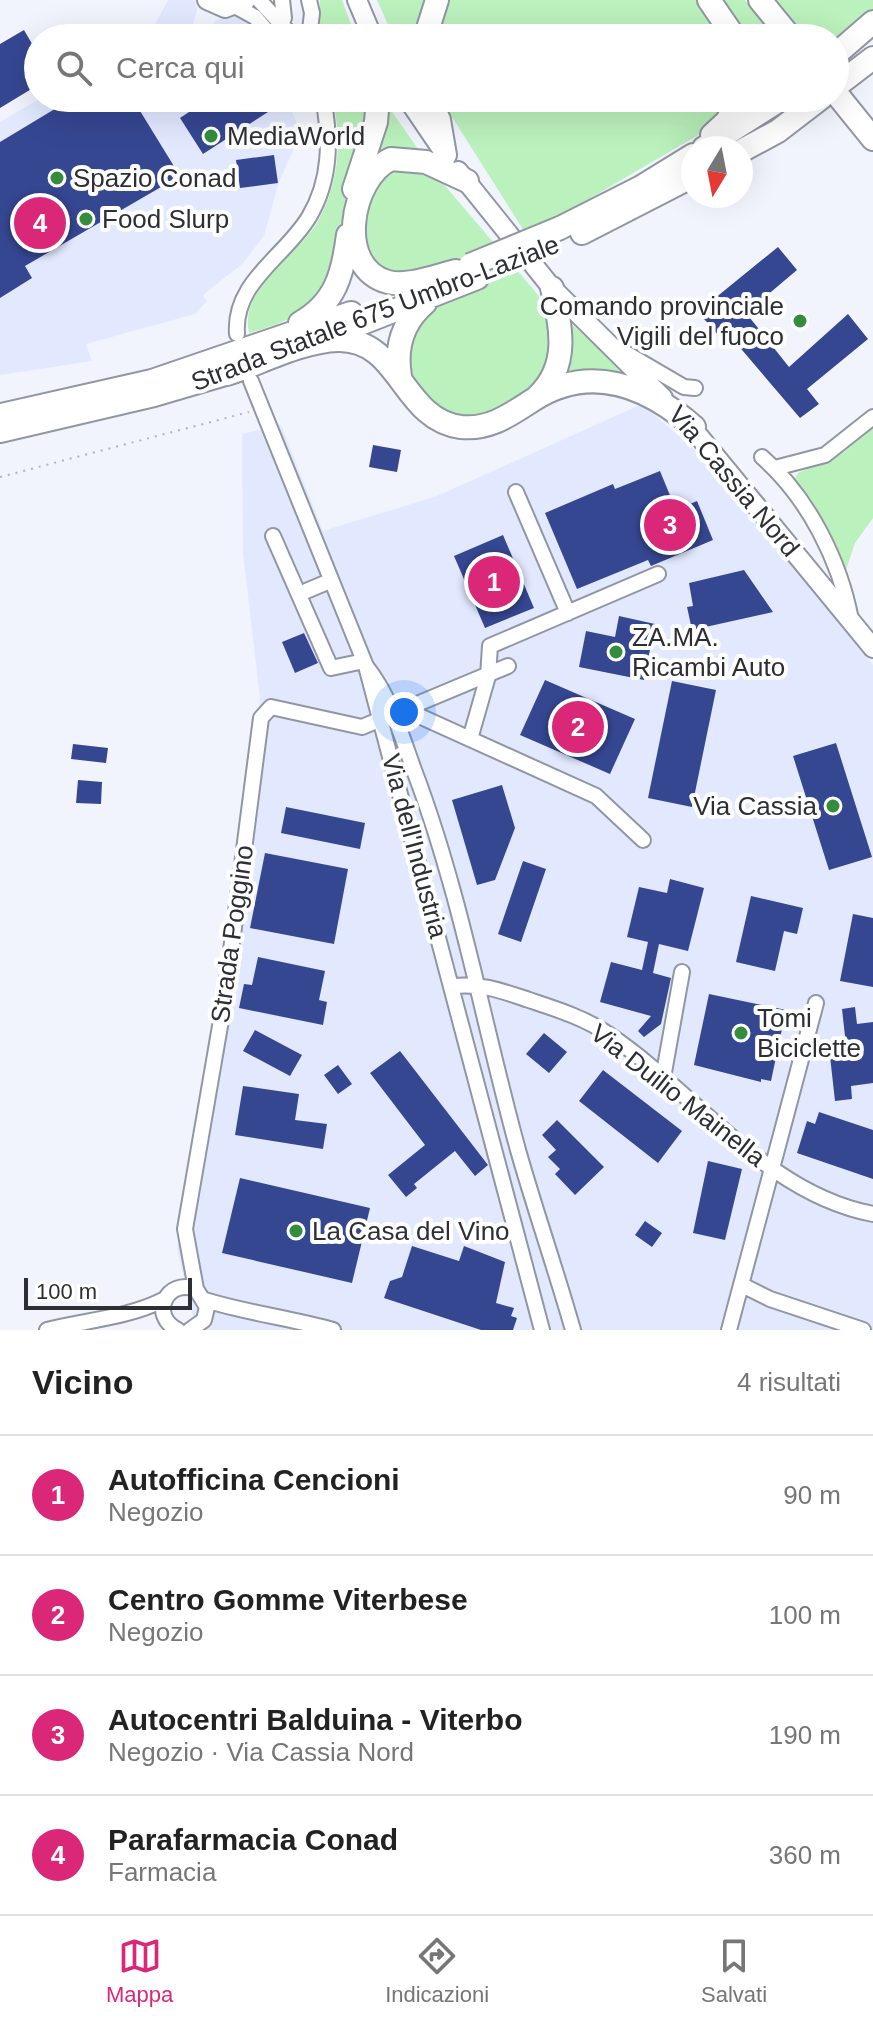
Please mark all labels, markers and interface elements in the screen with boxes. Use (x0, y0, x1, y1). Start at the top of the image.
search box (24, 24, 849, 112)
icon: search (52, 46, 96, 90)
text: Cerca qui (116, 51, 244, 84)
place label: MediaWorld (227, 121, 365, 151)
marker: MediaWorld (202, 127, 220, 145)
north arrow (681, 136, 753, 208)
place label: Spazio Conad (73, 163, 236, 193)
marker: Spazio Conad (48, 169, 66, 187)
pin: 4 (14, 193, 66, 253)
place label: Food Slurp (102, 204, 229, 234)
marker: Food Slurp (77, 210, 95, 228)
street label: Strada Statale 675 Umbro-Laziale (187, 229, 563, 397)
place label: Comando provinciale Vigili del fuoco (540, 291, 784, 351)
marker: Comando provinciale Vigili del fuoco (791, 312, 809, 330)
street label: Via Cassia Nord (662, 400, 806, 562)
pin: 3 (644, 495, 696, 555)
pin: 1 (468, 552, 520, 612)
place label: ZA.MA. Ricambi Auto (632, 622, 785, 682)
marker: ZA.MA. Ricambi Auto (607, 643, 625, 661)
your location (384, 692, 424, 732)
pin: 2 (552, 697, 604, 757)
street label: Via dell'Industria (376, 751, 454, 942)
place label: Via Cassia (693, 791, 818, 821)
marker: Via Cassia (824, 797, 842, 815)
street label: Strada Poggino (205, 843, 259, 1025)
place label: Tomi Biciclette (757, 1003, 861, 1063)
street label: Via Duilio Mainella (585, 1017, 772, 1173)
marker: Tomi Biciclette (732, 1024, 750, 1042)
place label: La Casa del Vino (312, 1216, 510, 1246)
marker: La Casa del Vino (287, 1222, 305, 1240)
scale bar (24, 1274, 192, 1310)
text: 100 m (36, 1279, 97, 1304)
text: Vicino (32, 1363, 133, 1401)
text: 4 risultati (737, 1367, 841, 1397)
text: Autofficina Cencioni (108, 1463, 400, 1496)
text: 1 (51, 1480, 65, 1510)
text: 90 m (783, 1480, 841, 1510)
text: Negozio (108, 1497, 203, 1527)
text: Centro Gomme Viterbese (108, 1583, 468, 1616)
text: 2 (51, 1600, 65, 1630)
text: 100 m (769, 1600, 841, 1630)
text: Negozio (108, 1617, 203, 1647)
text: Autocentri Balduina - Viterbo (108, 1703, 522, 1736)
text: 3 (51, 1720, 65, 1750)
text: 190 m (769, 1720, 841, 1750)
text: Negozio · Via Cassia Nord (108, 1737, 414, 1767)
text: Parafarmacia Conad (108, 1823, 398, 1856)
text: 4 (51, 1840, 65, 1870)
text: 360 m (769, 1840, 841, 1870)
text: Farmacia (108, 1857, 216, 1887)
tab: Mappa (106, 1934, 173, 2008)
tab: Indicazioni (385, 1934, 489, 2008)
tab: Salvati (701, 1934, 767, 2008)

